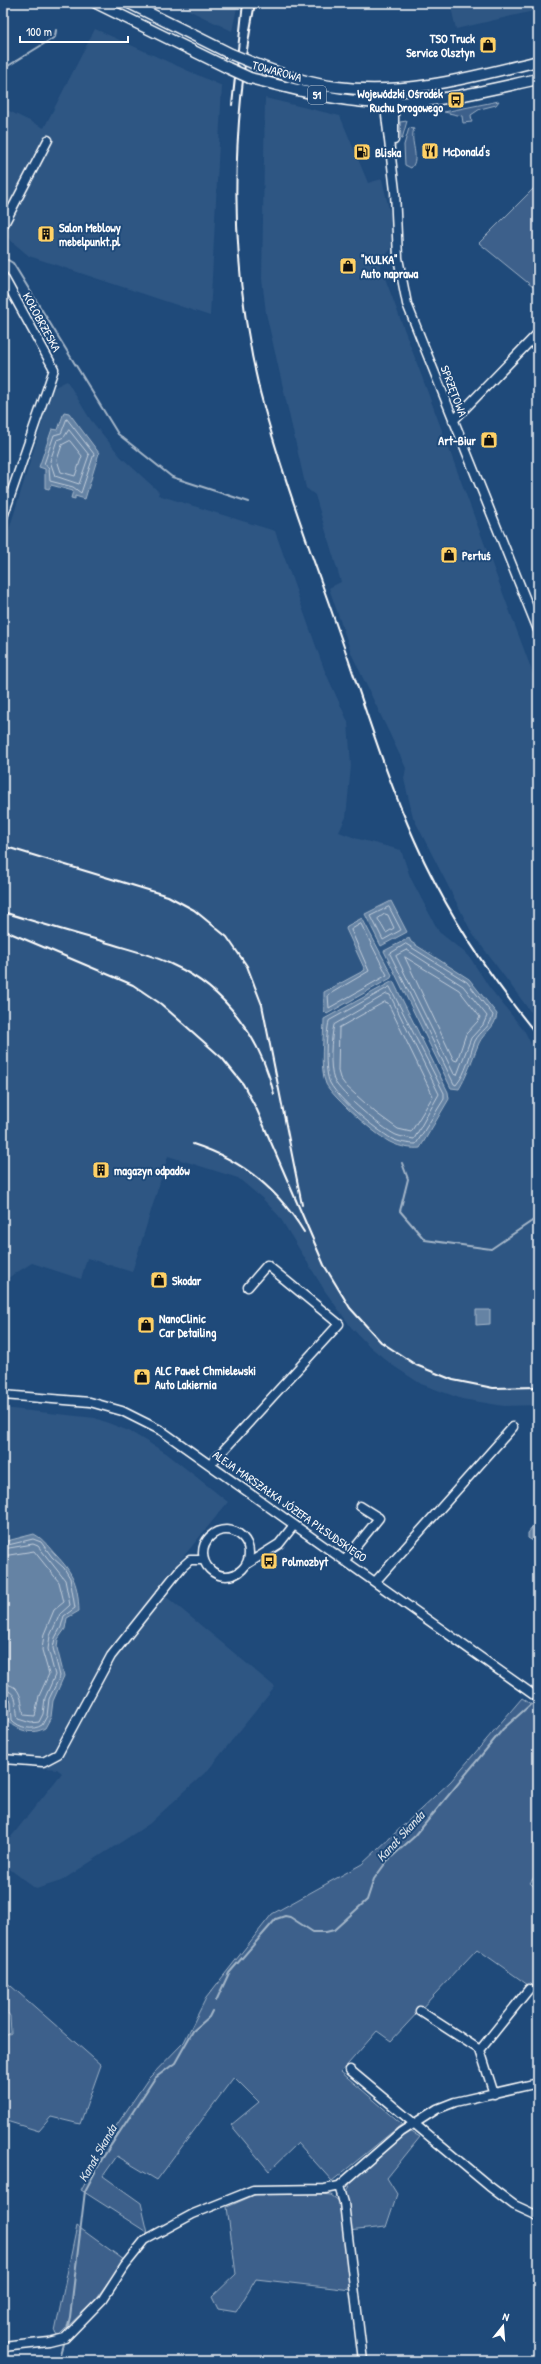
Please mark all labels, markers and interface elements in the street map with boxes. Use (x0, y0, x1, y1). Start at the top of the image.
scale bar (20, 18, 128, 44)
text: 100 m (26, 23, 52, 40)
place label: TSO Truck Service Olsztyn (406, 30, 476, 62)
shop icon: TSO Truck Service Olsztyn (478, 35, 498, 55)
street label: TOWAROWA (250, 56, 304, 86)
place label: Wojewódzki Ośrodek Ruchu Drogowego (357, 85, 443, 117)
road number: 51 (308, 86, 326, 104)
bus stop icon: Wojewódzki Ośrodek Ruchu Drogowego (446, 90, 466, 110)
restaurant icon: McDonald's (420, 141, 440, 161)
fuel station icon: Bliska (352, 142, 372, 162)
place label: McDonald's (443, 143, 490, 160)
place label: Bliska (375, 144, 402, 161)
place label: Salon Meblowy mebelpunkt.pl (59, 219, 121, 251)
building icon: Salon Meblowy mebelpunkt.pl (36, 224, 56, 244)
place label: "KULKA" Auto naprawa (361, 251, 419, 283)
shop icon: "KULKA" Auto naprawa (338, 256, 358, 276)
street label: KOŁOBRZESKA (19, 289, 65, 355)
street label: SPRZĘTOWA (436, 363, 472, 419)
shop icon: Art-Biur (479, 430, 499, 450)
place label: Art-Biur (438, 432, 476, 449)
shop icon: Pertuś (439, 545, 459, 565)
place label: Pertuś (462, 547, 491, 564)
building icon: magazyn odpadów (91, 1160, 111, 1180)
place label: magazyn odpadów (114, 1162, 190, 1180)
shop icon: Skodar (149, 1270, 169, 1290)
place label: Skodar (172, 1272, 202, 1289)
place label: NanoClinic Car Detailing (159, 1310, 217, 1342)
shop icon: NanoClinic Car Detailing (136, 1315, 156, 1335)
place label: ALC Paweł Chmielewski Auto Lakiernia (155, 1362, 256, 1393)
shop icon: ALC Paweł Chmielewski Auto Lakiernia (132, 1367, 152, 1387)
street label: ALEJA MARSZAŁKA JÓZEFA PIŁSUDSKIEGO (210, 1446, 371, 1566)
bus stop icon: Polmozbyt (259, 1551, 279, 1571)
place label: Polmozbyt (282, 1553, 329, 1571)
water label: Kanał Skanda (372, 1805, 429, 1865)
water label: Kanał Skanda (73, 2119, 122, 2185)
north arrow (483, 2306, 523, 2346)
text: N (501, 2309, 511, 2324)

